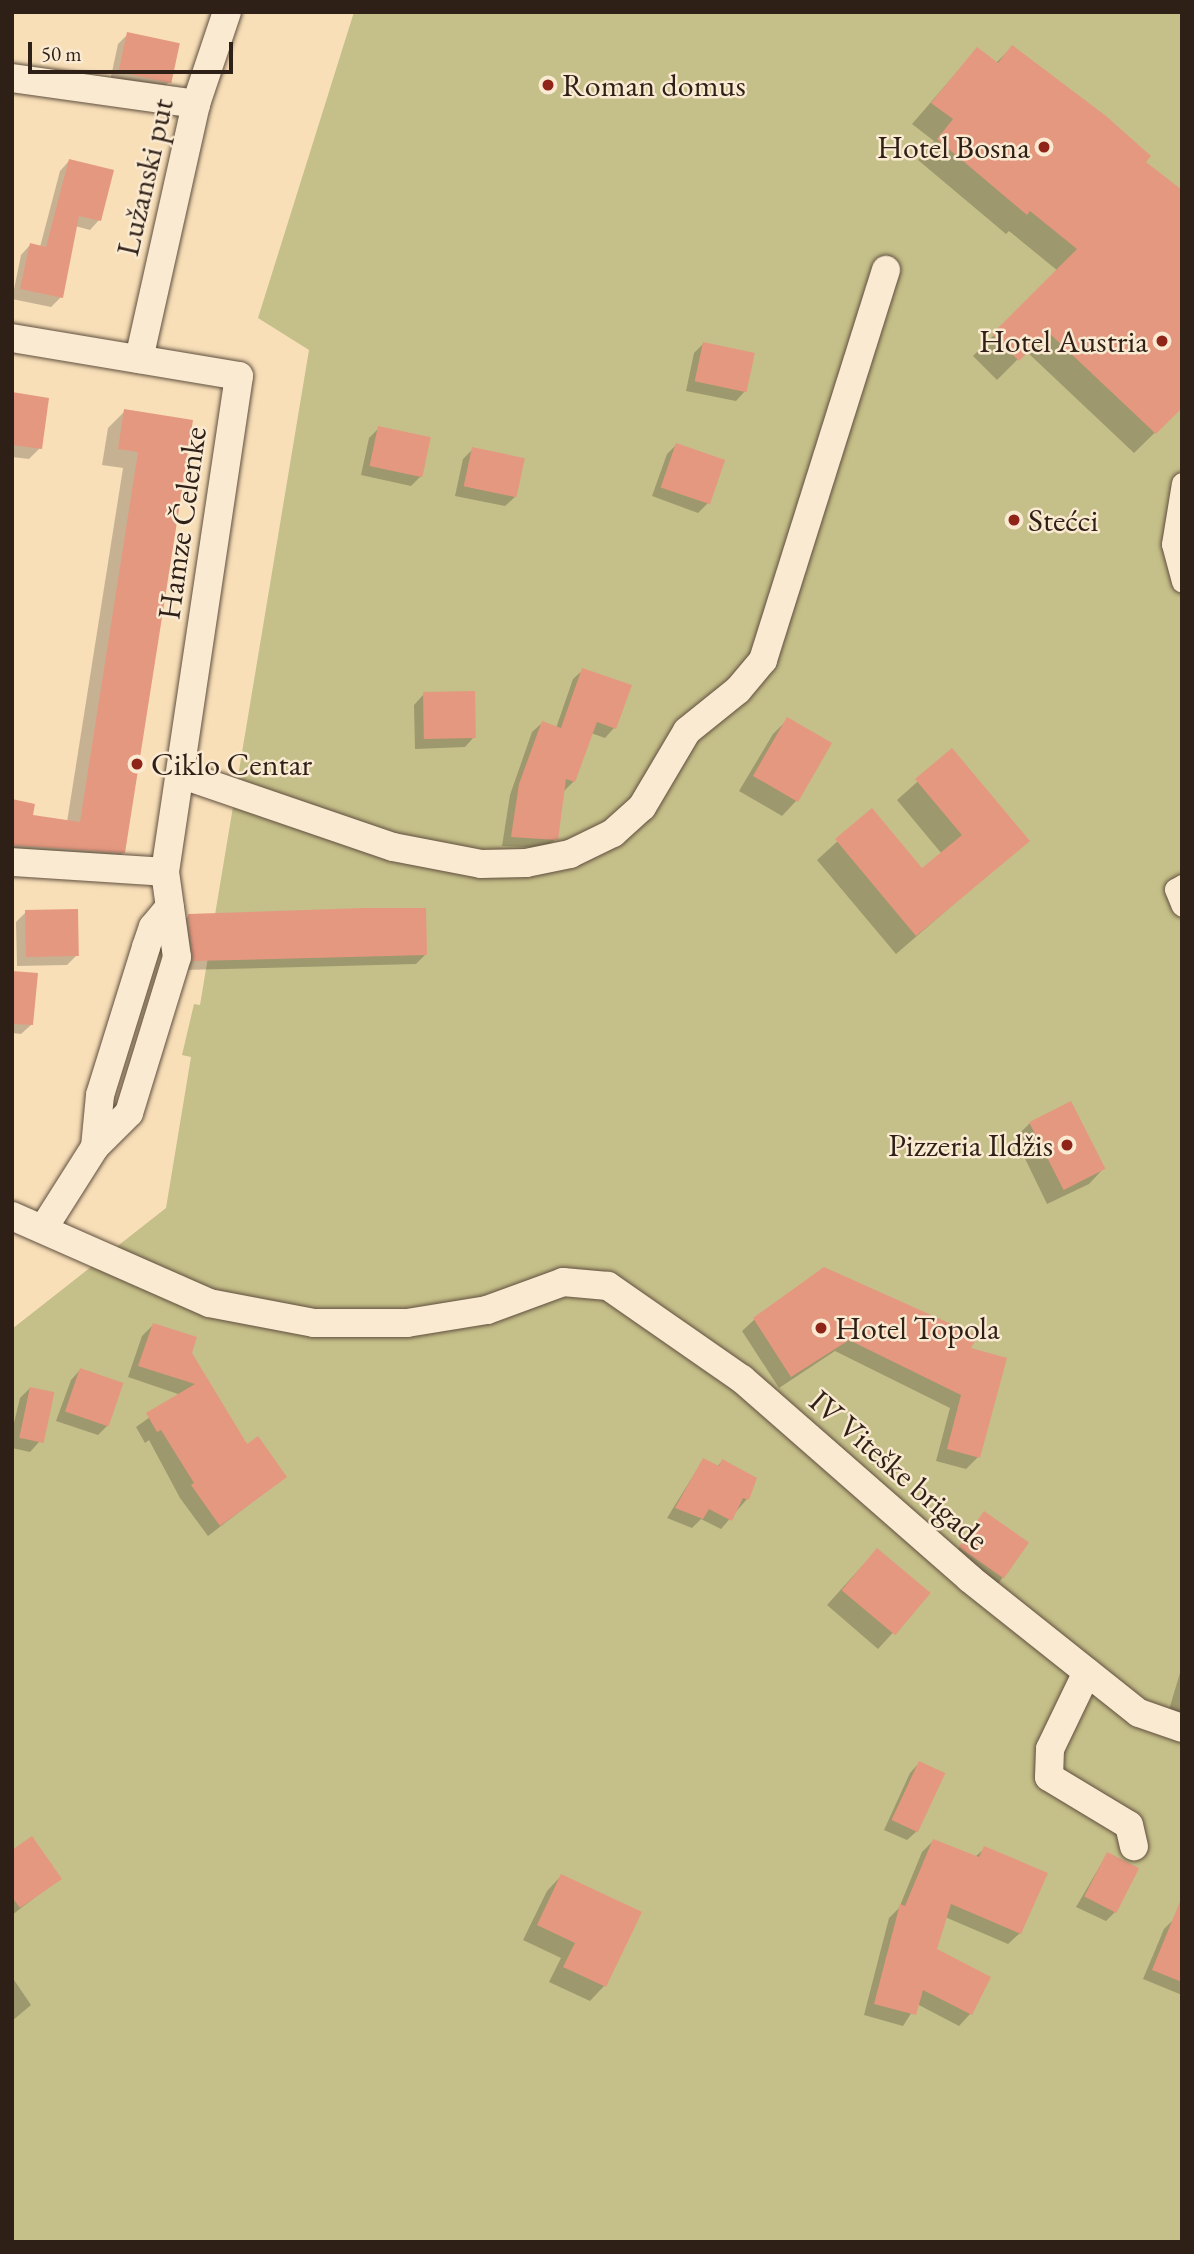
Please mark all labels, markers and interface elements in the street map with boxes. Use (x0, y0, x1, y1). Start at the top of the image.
scale bar (32, 28, 236, 72)
text: 50 m (41, 40, 82, 67)
place label: Roman domus (562, 66, 746, 104)
marker: Roman domus (540, 77, 556, 93)
street label: Lužanski put (108, 95, 182, 259)
place label: Hotel Bosna (877, 128, 1030, 166)
marker: Hotel Bosna (1036, 139, 1052, 155)
place label: Hotel Austria (979, 322, 1148, 360)
marker: Hotel Austria (1154, 333, 1170, 349)
street label: Hamze Čelenke (149, 424, 215, 622)
place label: Stećci (1028, 501, 1098, 539)
marker: Stećci (1006, 512, 1022, 528)
place label: Ciklo Centar (151, 745, 312, 783)
marker: Ciklo Centar (129, 756, 145, 772)
place label: Pizzeria Ildžis (888, 1126, 1053, 1164)
marker: Pizzeria Ildžis (1059, 1137, 1075, 1153)
place label: Hotel Topola (835, 1309, 1000, 1347)
marker: Hotel Topola (813, 1320, 829, 1336)
street label: IV Viteške brigade (802, 1382, 996, 1558)

